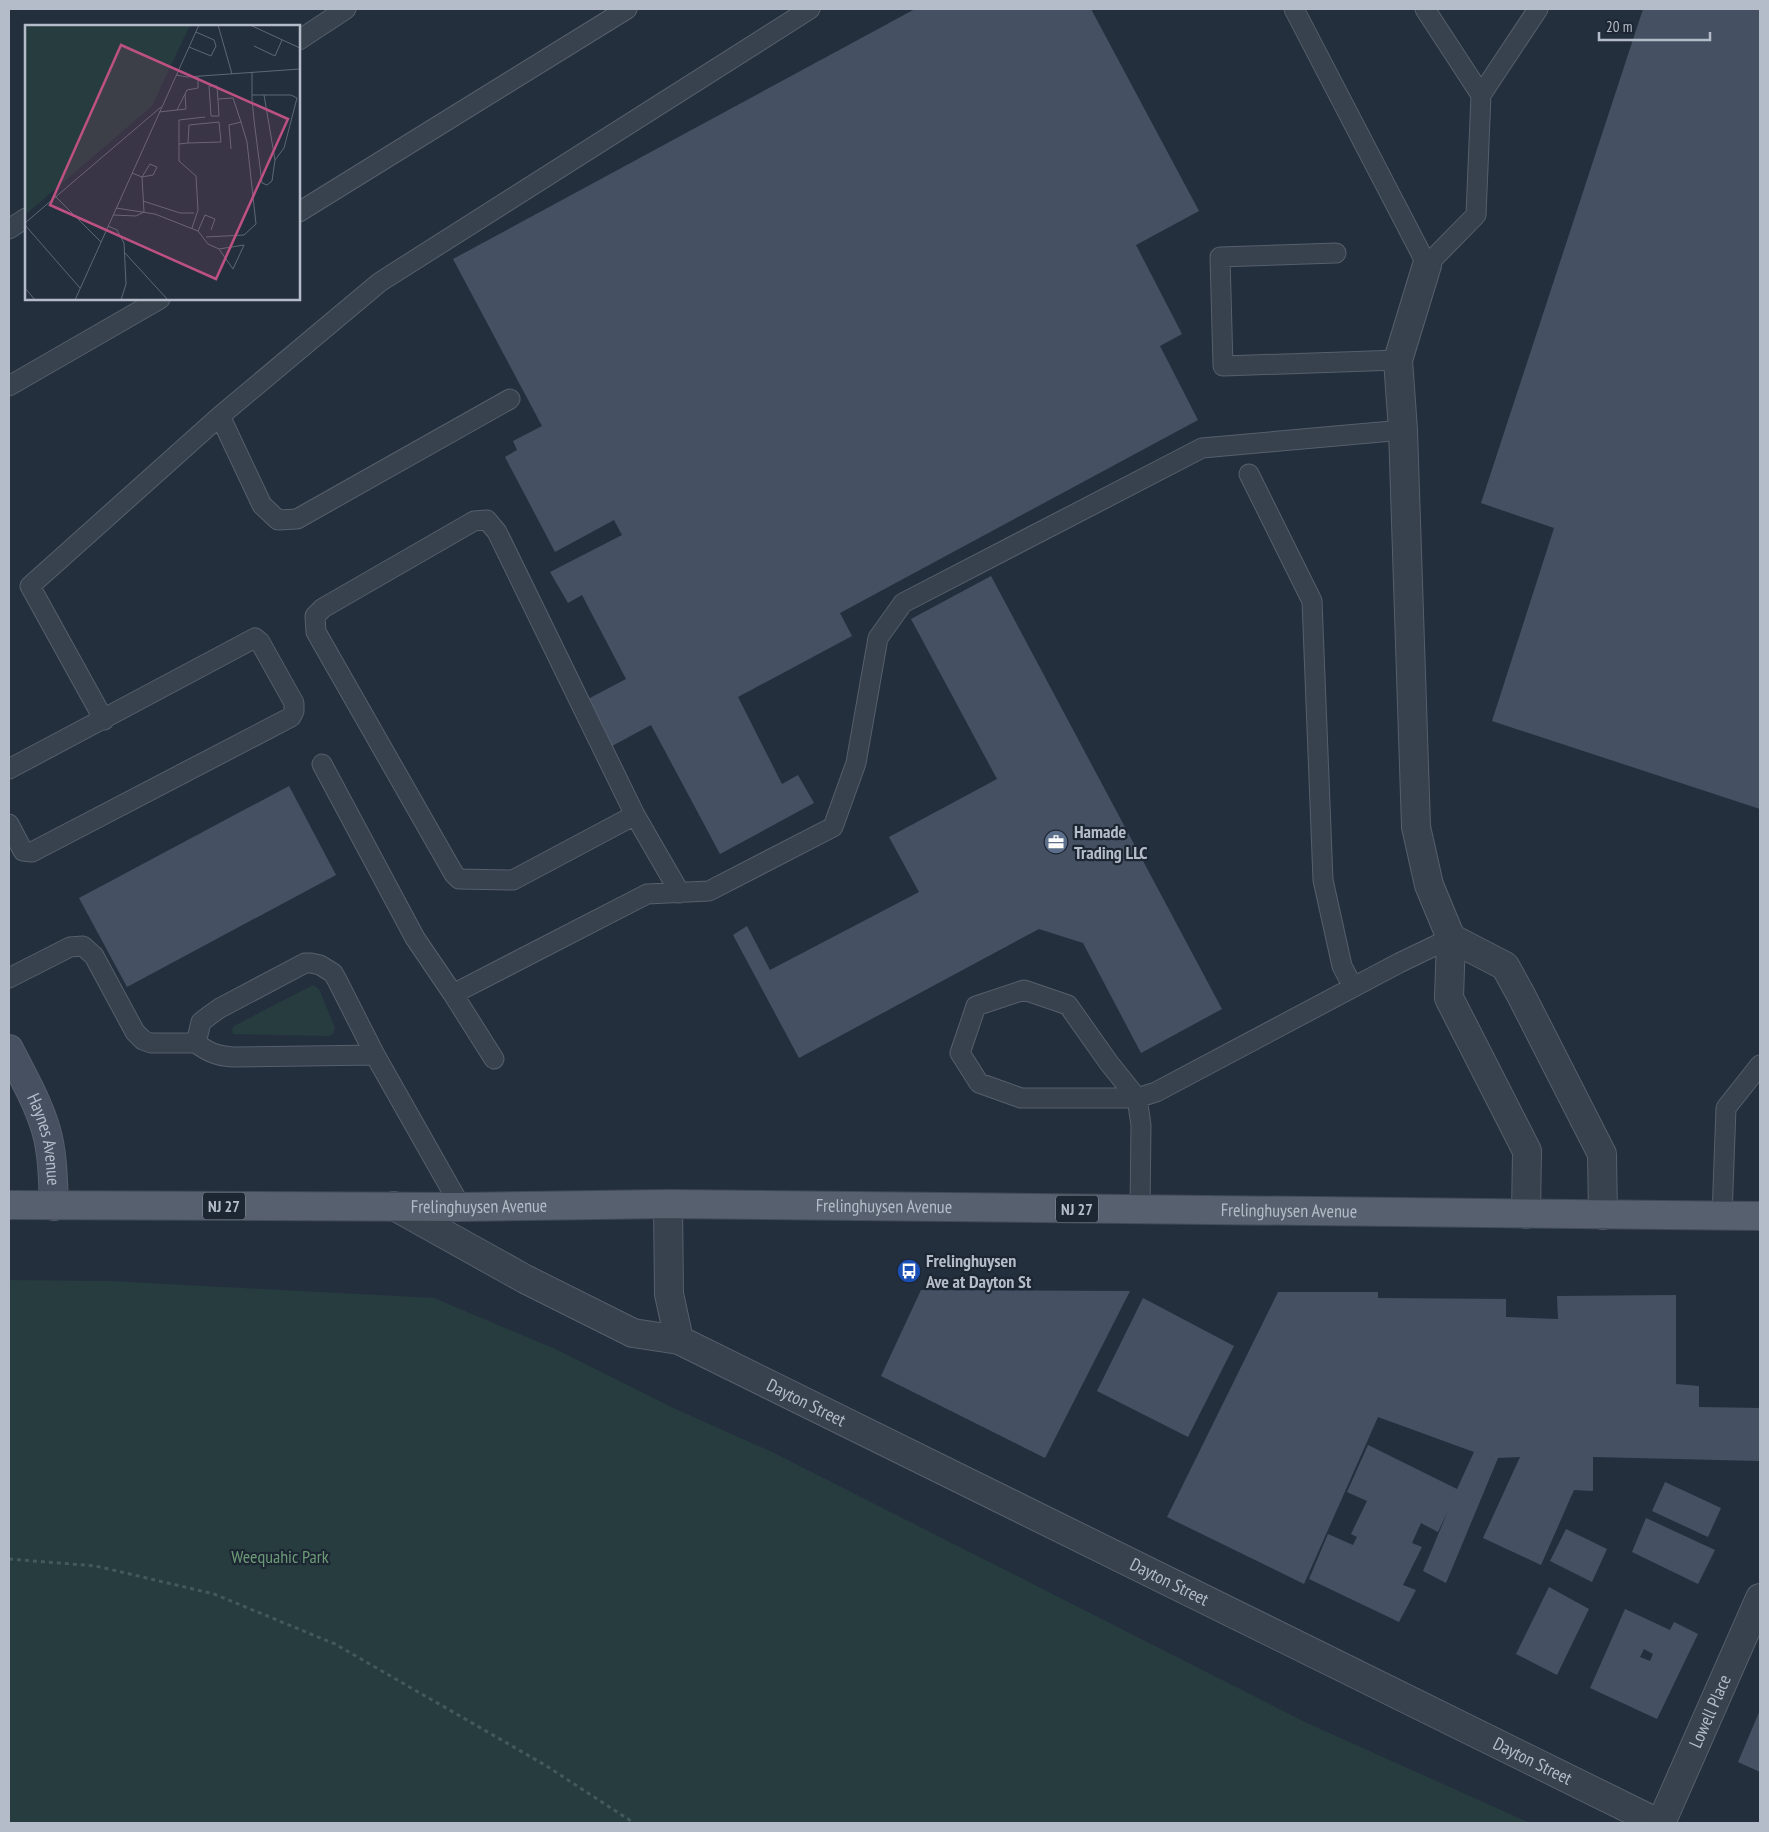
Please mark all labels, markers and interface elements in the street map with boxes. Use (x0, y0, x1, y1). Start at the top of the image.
scale bar (1599, 10, 1710, 42)
text: 20 m (1606, 17, 1632, 36)
inset map (25, 25, 300, 300)
place label: Hamade Trading LLC (1074, 820, 1148, 864)
office icon: Hamade Trading LLC (1043, 829, 1069, 855)
street label: Haynes Avenue (22, 1089, 65, 1186)
road number: NJ 27 (203, 1192, 245, 1220)
street label: Frelinghuysen Avenue (411, 1194, 547, 1218)
street label: Frelinghuysen Avenue (816, 1194, 952, 1218)
road number: NJ 27 (1056, 1196, 1098, 1222)
street label: Frelinghuysen Avenue (1221, 1198, 1357, 1223)
place label: Frelinghuysen Ave at Dayton St (925, 1249, 1032, 1293)
bus stop icon: Frelinghuysen Ave at Dayton St (896, 1258, 922, 1284)
street label: Dayton Street (763, 1373, 850, 1431)
park label: Weequahic Park (231, 1545, 329, 1568)
street label: Dayton Street (1126, 1552, 1213, 1611)
street label: Lowell Place (1684, 1671, 1736, 1751)
street label: Dayton Street (1490, 1732, 1576, 1790)

